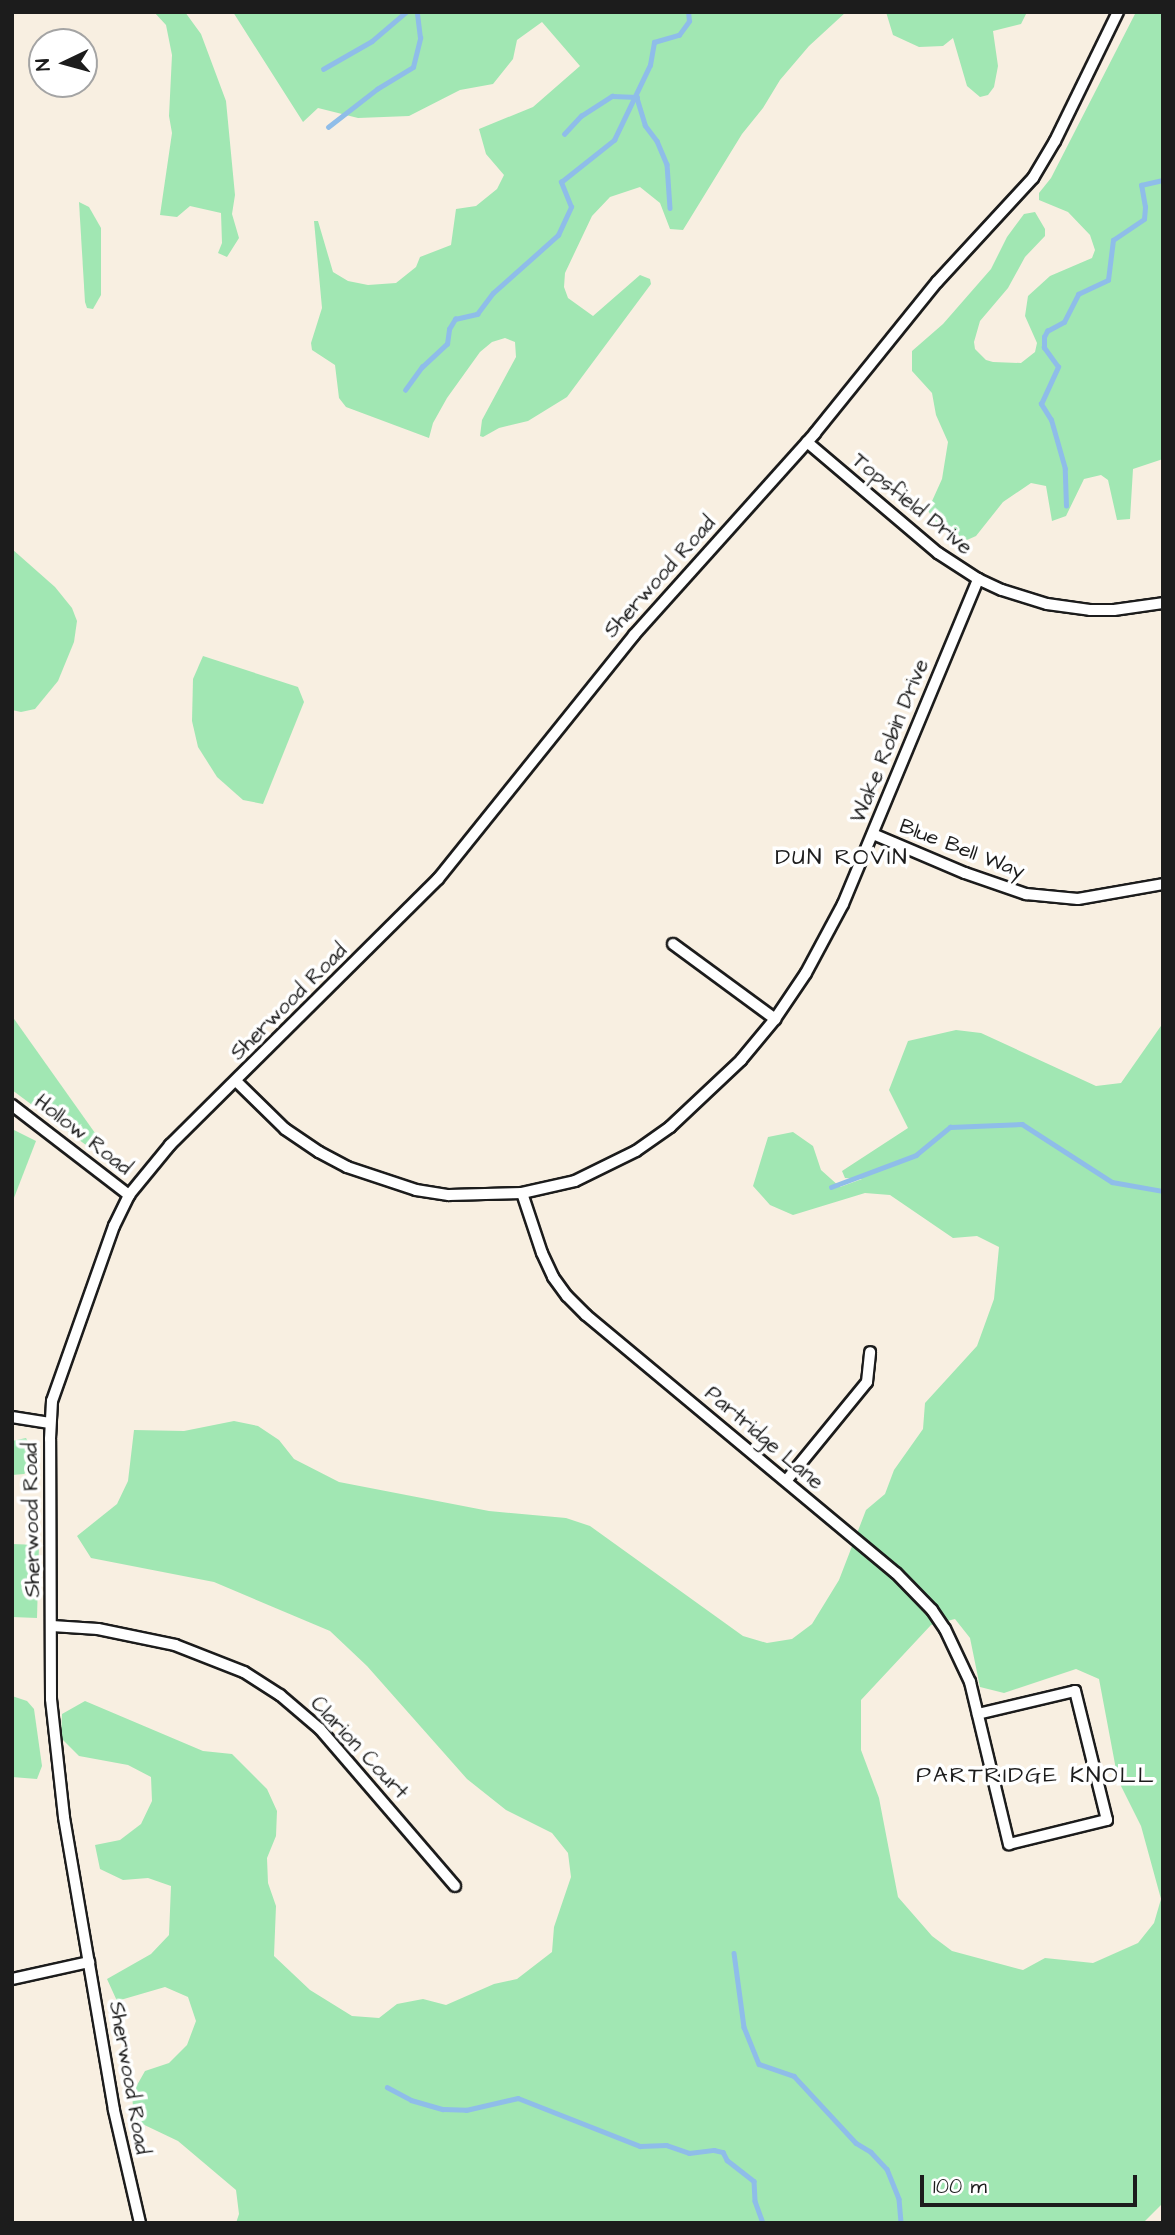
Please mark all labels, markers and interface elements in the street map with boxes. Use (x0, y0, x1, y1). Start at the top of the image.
north arrow (28, 28, 98, 98)
text: N (30, 58, 58, 72)
street label: Topsfield Drive (847, 448, 977, 560)
street label: Sherwood Road (599, 511, 721, 643)
street label: Wake Robin Drive (846, 655, 934, 827)
street label: Blue Bell Way (896, 814, 1028, 884)
district label: DUN ROVIN (776, 843, 908, 871)
street label: Sherwood Road (225, 938, 353, 1066)
street label: Hollow Road (29, 1089, 137, 1181)
street label: Partridge Lane (699, 1381, 829, 1495)
street label: Sherwood Road (18, 1442, 46, 1598)
street label: Clarion Court (305, 1691, 413, 1805)
district label: PARTRIDGE KNOLL (918, 1761, 1154, 1789)
street label: Sherwood Road (103, 2000, 155, 2156)
scale bar (923, 2162, 1140, 2206)
text: 100 m (933, 2172, 987, 2201)

